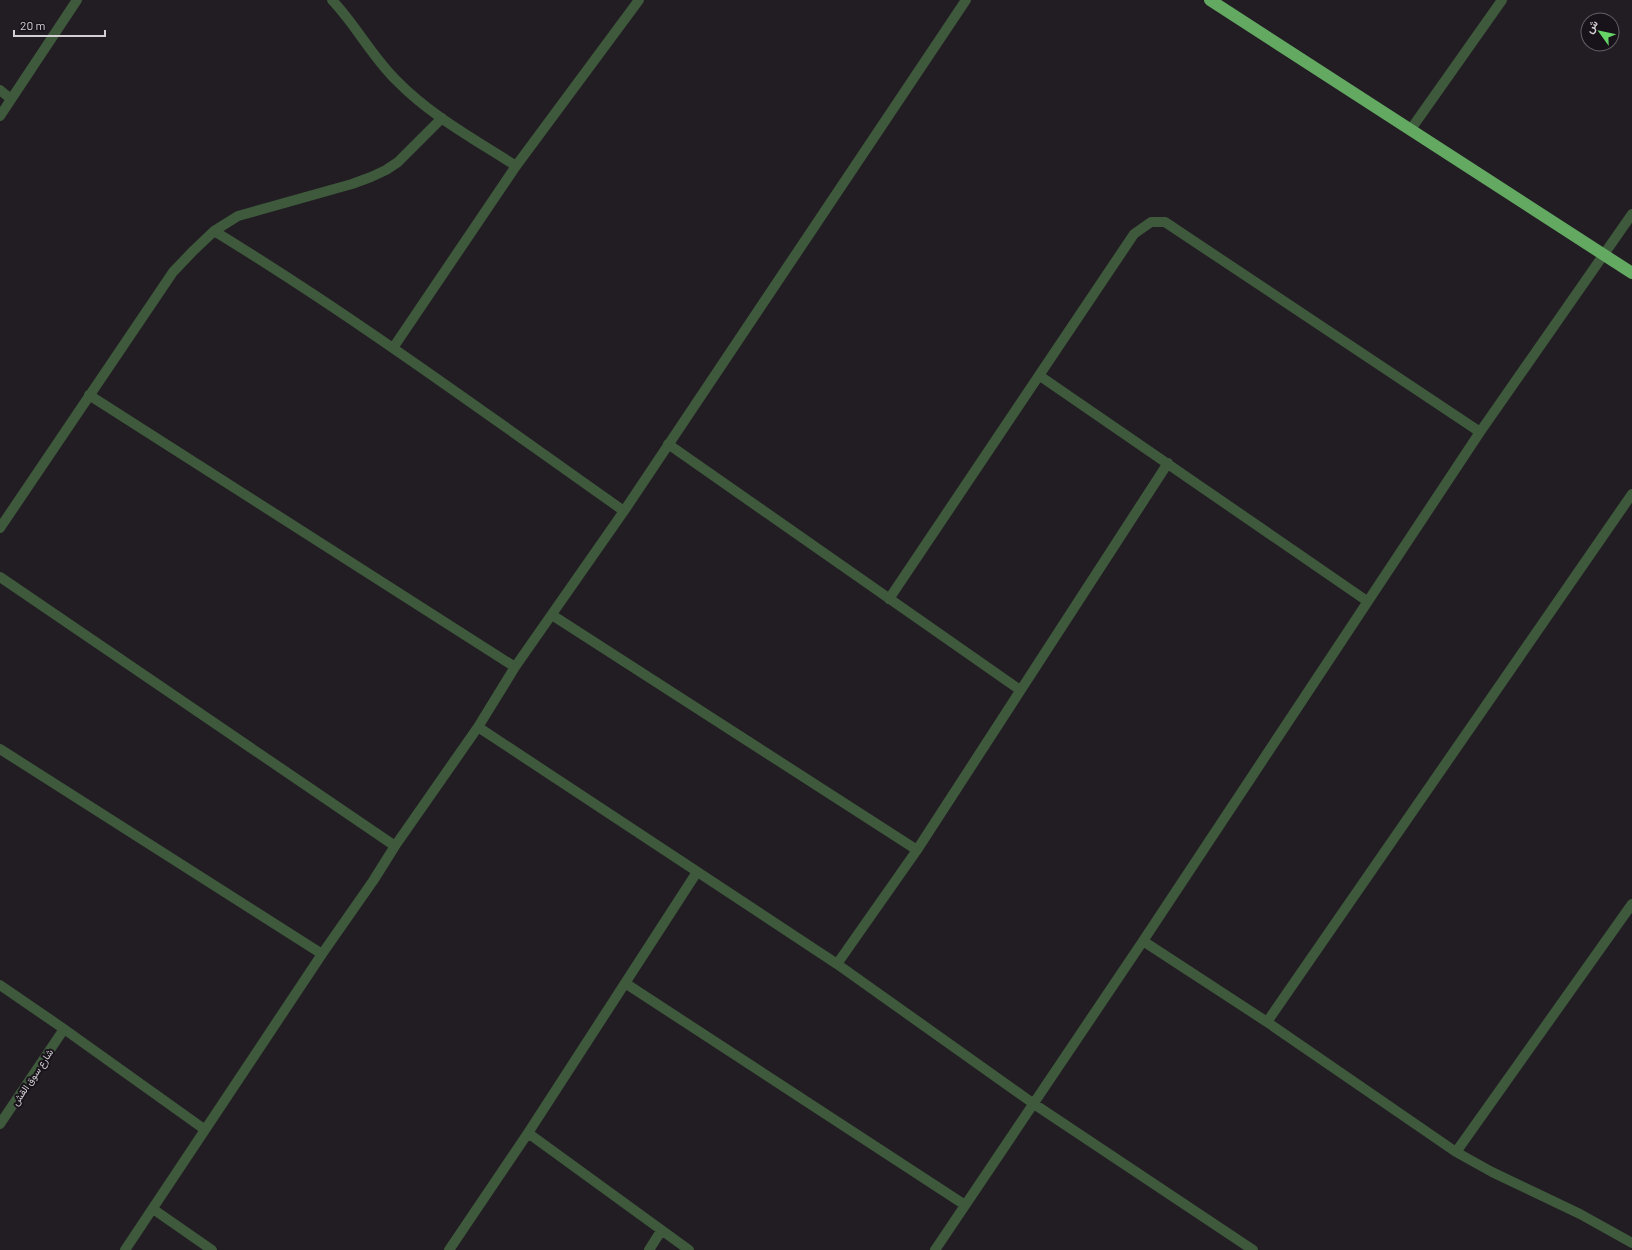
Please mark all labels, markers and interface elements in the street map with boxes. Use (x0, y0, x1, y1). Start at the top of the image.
scale bar (14, 12, 105, 38)
north arrow (1580, 12, 1620, 52)
text: ش (1582, 17, 1601, 36)
text: 20 m (20, 18, 46, 32)
street label: شارع سوق القش (9, 1046, 56, 1108)

